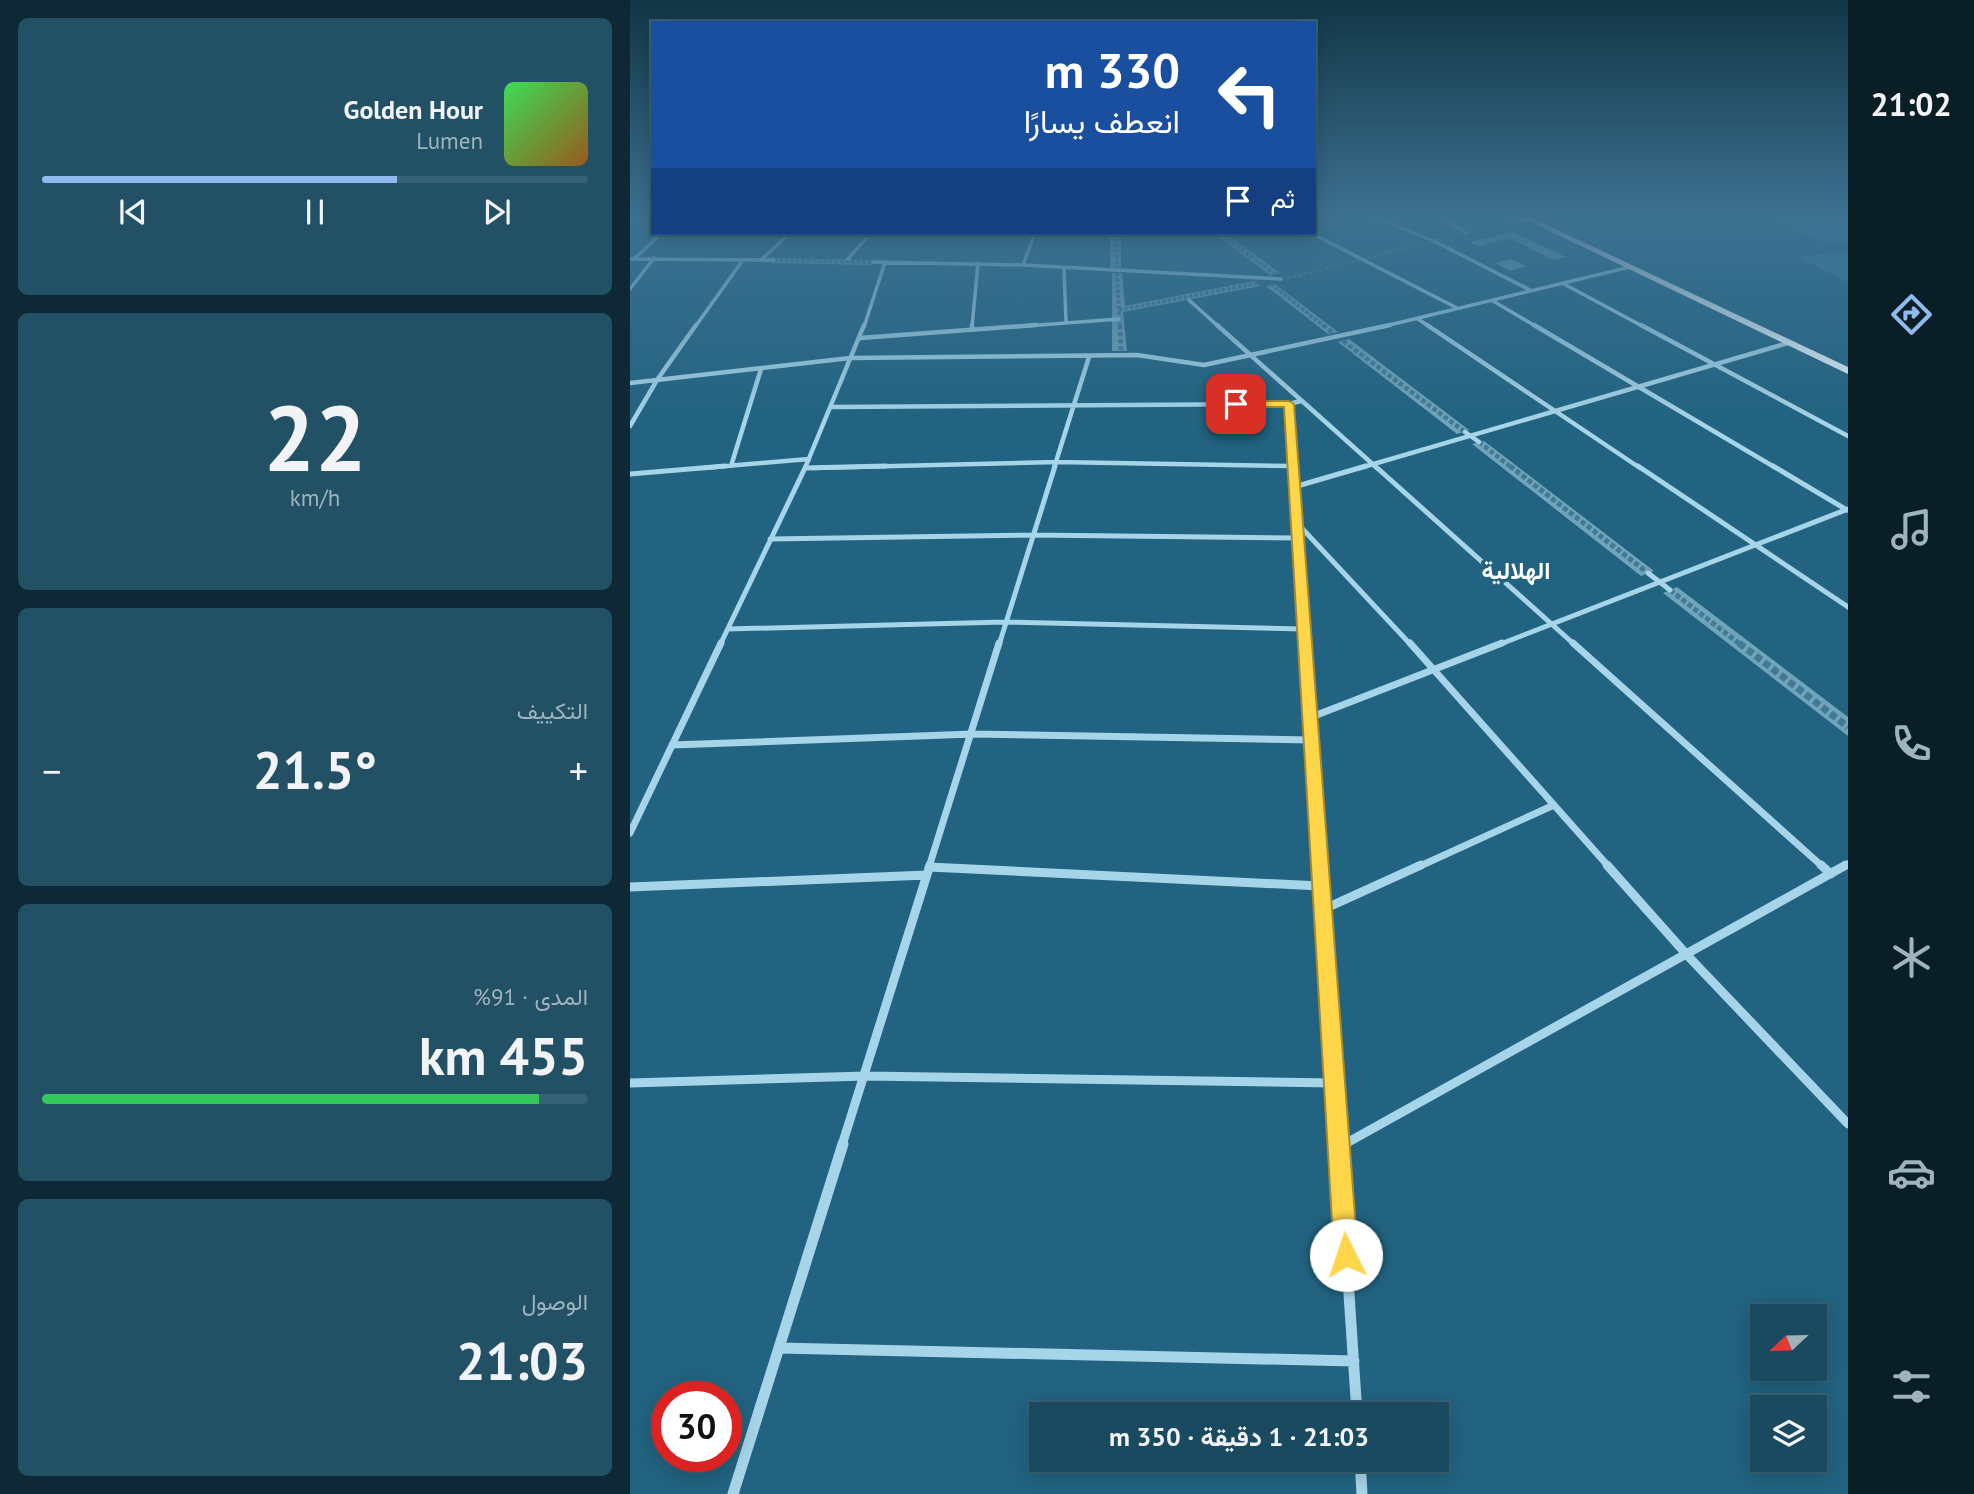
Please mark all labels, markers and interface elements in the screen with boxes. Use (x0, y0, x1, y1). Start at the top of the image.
text: 330 m (1045, 38, 1180, 102)
icon: left (1204, 49, 1295, 140)
text: 21:02 (1870, 83, 1952, 125)
text: Golden Hour (344, 93, 483, 126)
text: انعطف يسارًا (1024, 100, 1180, 142)
text: Lumen (416, 126, 483, 155)
icon: arrive (1219, 182, 1257, 220)
text: ثم (1271, 182, 1295, 215)
icon: previous (114, 193, 152, 231)
icon: pause (296, 193, 334, 231)
icon: next (478, 193, 516, 231)
icon: directions (1887, 290, 1936, 339)
pin (1206, 374, 1266, 434)
text: 22 (263, 378, 367, 496)
icon: arrive (1217, 385, 1255, 423)
text: km/h (290, 483, 340, 512)
icon: music (1887, 505, 1936, 554)
district label: الهلالية (1482, 555, 1550, 586)
text: التكييف (517, 696, 588, 725)
icon: phone (1887, 719, 1936, 768)
text: 21.5° (253, 736, 377, 803)
text: − (42, 746, 61, 795)
text: + (569, 746, 588, 795)
icon: climate (1887, 933, 1936, 982)
text: المدى · 91% (473, 982, 588, 1011)
text: 455 km (419, 1022, 588, 1089)
icon: car (1887, 1148, 1936, 1197)
position arrow (1309, 1218, 1383, 1292)
text: الوصول (522, 1287, 588, 1316)
north arrow (1750, 1304, 1827, 1381)
map controls (1750, 1304, 1827, 1472)
text: 21:03 (456, 1327, 588, 1394)
icon: filters (1887, 1362, 1936, 1411)
speed limit sign: 30 (651, 1381, 742, 1472)
button: layers (1750, 1395, 1827, 1472)
text: 21:03 · 1 دقيقة · 350 m (1109, 1420, 1369, 1453)

